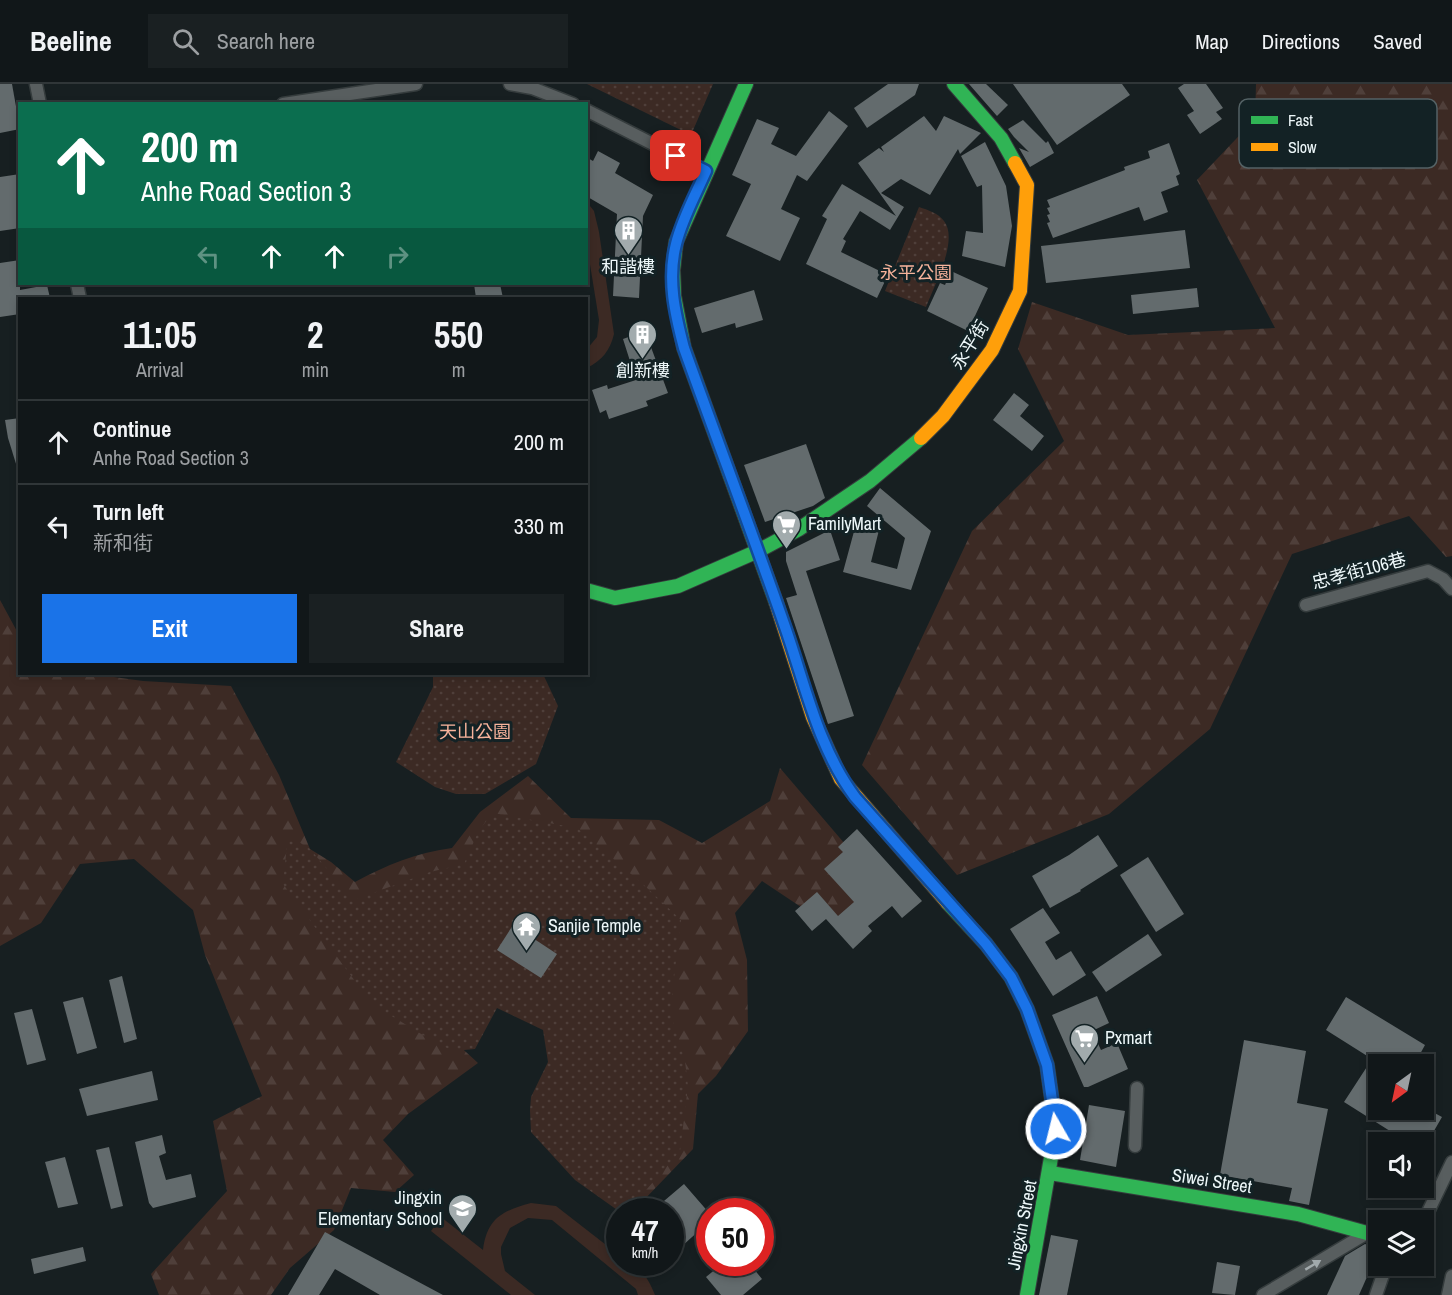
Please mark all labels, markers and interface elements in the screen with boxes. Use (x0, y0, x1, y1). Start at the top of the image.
search box (148, 14, 568, 68)
text: Beeline (30, 22, 112, 60)
icon: search (169, 25, 202, 58)
text: Search here (217, 26, 315, 56)
text: Map (1195, 27, 1229, 56)
text: Directions (1262, 27, 1340, 56)
text: Saved (1373, 27, 1422, 56)
legend (1239, 99, 1437, 168)
text: Fast (1288, 109, 1313, 131)
text: 200 m (141, 119, 239, 175)
icon: ahead (42, 126, 120, 204)
pin (650, 130, 701, 181)
text: Slow (1288, 136, 1317, 158)
icon: arrive (659, 139, 692, 172)
text: Anhe Road Section 3 (141, 173, 352, 209)
building icon: 和諧樓 (612, 214, 644, 256)
icon: left (192, 240, 225, 273)
icon: ahead (255, 240, 288, 273)
icon: ahead (318, 240, 351, 273)
icon: right (381, 240, 414, 273)
place label: 和諧樓 (601, 254, 655, 279)
park label: 永平公園 (880, 260, 952, 285)
text: 11:05 (123, 311, 197, 359)
text: 2 (307, 311, 324, 359)
text: 550 (434, 311, 483, 359)
street label: 永平街 (945, 315, 994, 374)
building icon: 創新樓 (627, 318, 659, 360)
text: Arrival (136, 356, 184, 383)
text: min (302, 356, 329, 383)
text: m (452, 356, 465, 383)
place label: 創新樓 (616, 358, 670, 383)
text: Continue (93, 414, 171, 444)
icon: ahead (42, 426, 75, 459)
text: 200 m (514, 427, 564, 457)
text: Anhe Road Section 3 (93, 444, 249, 471)
text: Turn left (93, 497, 164, 527)
supermarket icon: FamilyMart (771, 508, 803, 550)
icon: left (42, 510, 75, 543)
text: 330 m (514, 511, 564, 541)
place label: FamilyMart (808, 511, 881, 536)
text: 新和街 (93, 529, 153, 556)
street label: 忠孝街106巷 (1309, 546, 1409, 595)
button: Exit (42, 594, 297, 663)
button: Share (309, 594, 564, 663)
park label: 天山公園 (439, 719, 511, 744)
temple icon: Sanjie Temple (511, 910, 543, 952)
place label: Sanjie Temple (548, 913, 641, 938)
supermarket icon: Pxmart (1068, 1022, 1100, 1064)
place label: Pxmart (1105, 1025, 1152, 1050)
north arrow (1368, 1054, 1434, 1120)
map controls (1368, 1054, 1434, 1276)
position arrow (1024, 1097, 1088, 1161)
button: sound (1368, 1132, 1434, 1198)
street label: Siwei Street (1170, 1162, 1254, 1199)
street label: Jingxin Street (1001, 1178, 1042, 1272)
place label: Jingxin Elementary School (318, 1185, 442, 1231)
school or university icon: Jingxin Elementary School (447, 1192, 479, 1234)
speed limit sign: 50 (696, 1198, 774, 1276)
text: 47 (631, 1210, 659, 1250)
button: layers (1368, 1210, 1434, 1276)
text: km/h (632, 1242, 658, 1263)
one-way arrow (1305, 1260, 1322, 1270)

